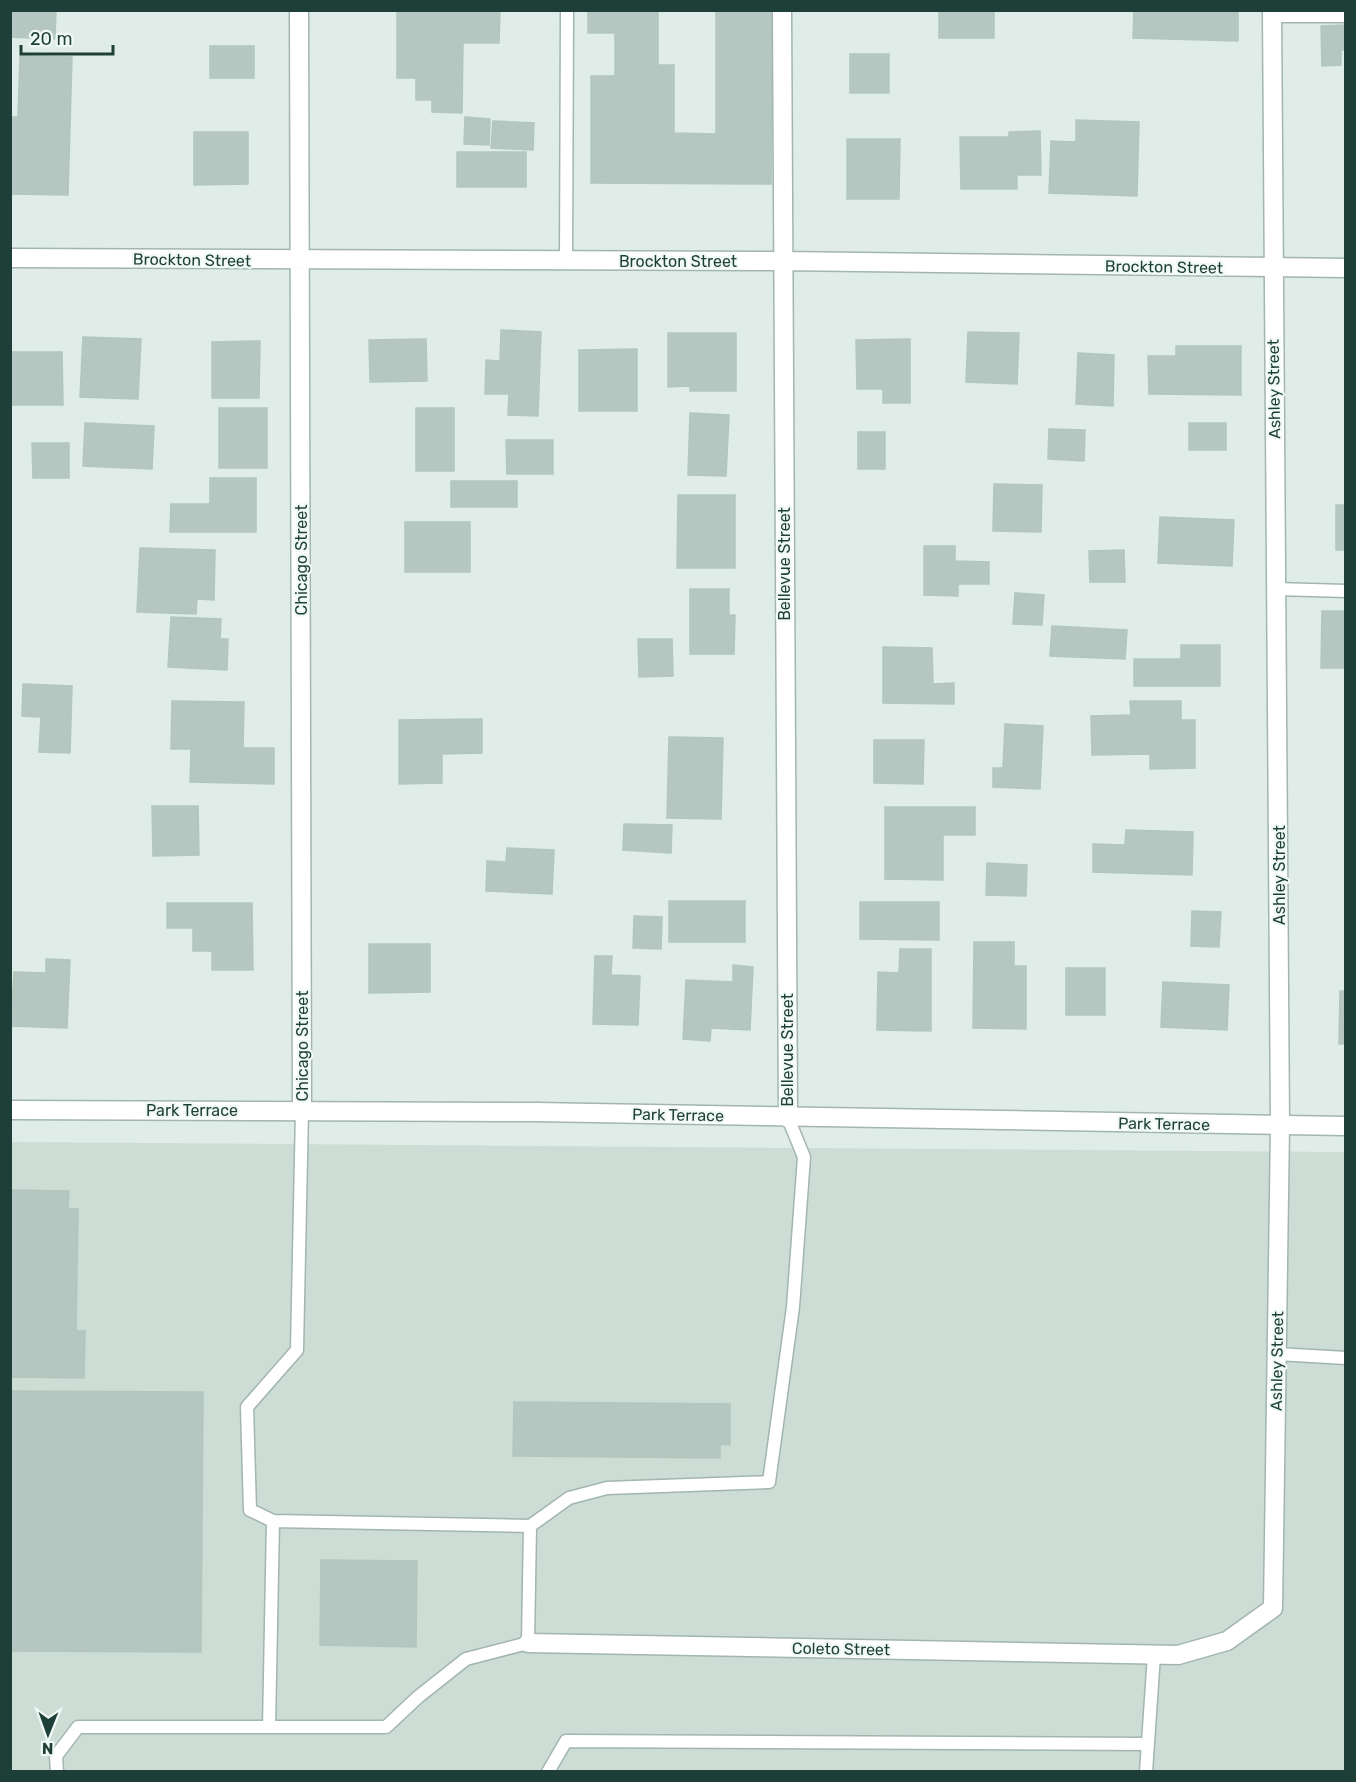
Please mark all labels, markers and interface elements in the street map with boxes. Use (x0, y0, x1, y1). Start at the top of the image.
scale bar (21, 18, 112, 56)
text: 20 m (30, 28, 72, 50)
street label: Brockton Street (133, 249, 251, 271)
street label: Brockton Street (619, 252, 737, 271)
street label: Brockton Street (1105, 256, 1223, 278)
street label: Ashley Street (1264, 339, 1284, 439)
street label: Chicago Street (292, 505, 311, 615)
street label: Bellevue Street (775, 507, 794, 621)
street label: Ashley Street (1270, 825, 1289, 925)
street label: Chicago Street (293, 991, 312, 1101)
street label: Bellevue Street (778, 993, 797, 1107)
street label: Park Terrace (146, 1101, 238, 1120)
street label: Park Terrace (632, 1105, 724, 1125)
street label: Park Terrace (1118, 1114, 1210, 1134)
street label: Ashley Street (1267, 1311, 1287, 1411)
street label: Coleto Street (792, 1639, 890, 1659)
north arrow (18, 1704, 78, 1764)
text: N (42, 1739, 54, 1758)

